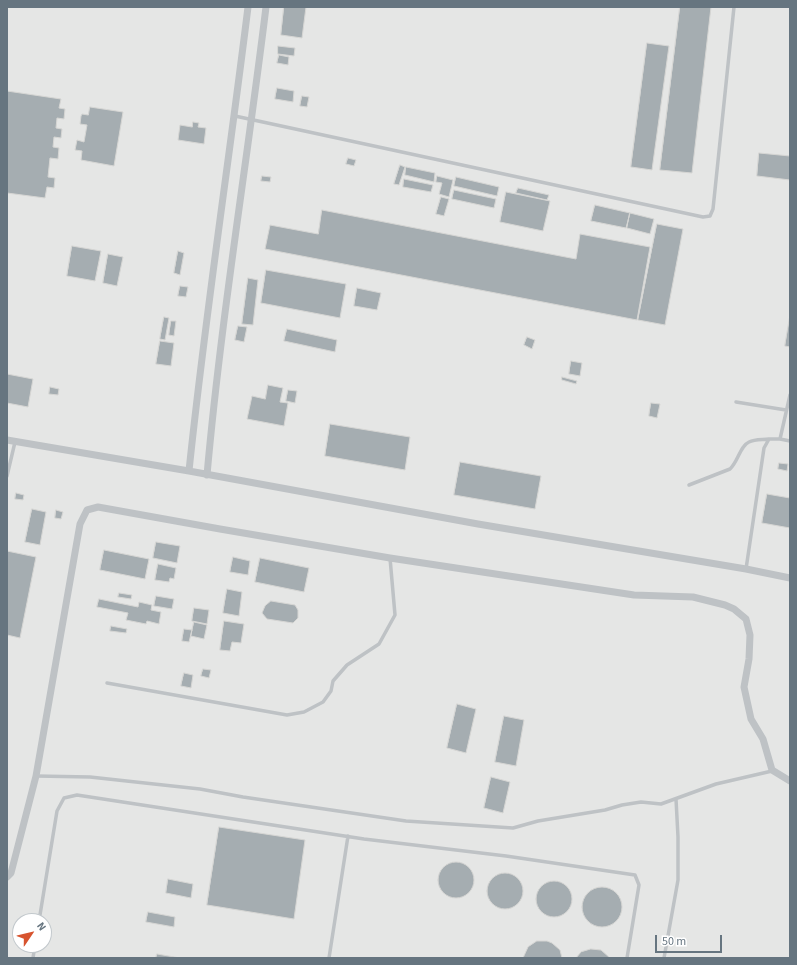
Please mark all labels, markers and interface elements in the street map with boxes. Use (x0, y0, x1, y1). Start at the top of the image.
north arrow (12, 913, 52, 953)
text: N (33, 919, 50, 934)
scale bar (657, 927, 724, 953)
text: 50 m (662, 933, 686, 950)

